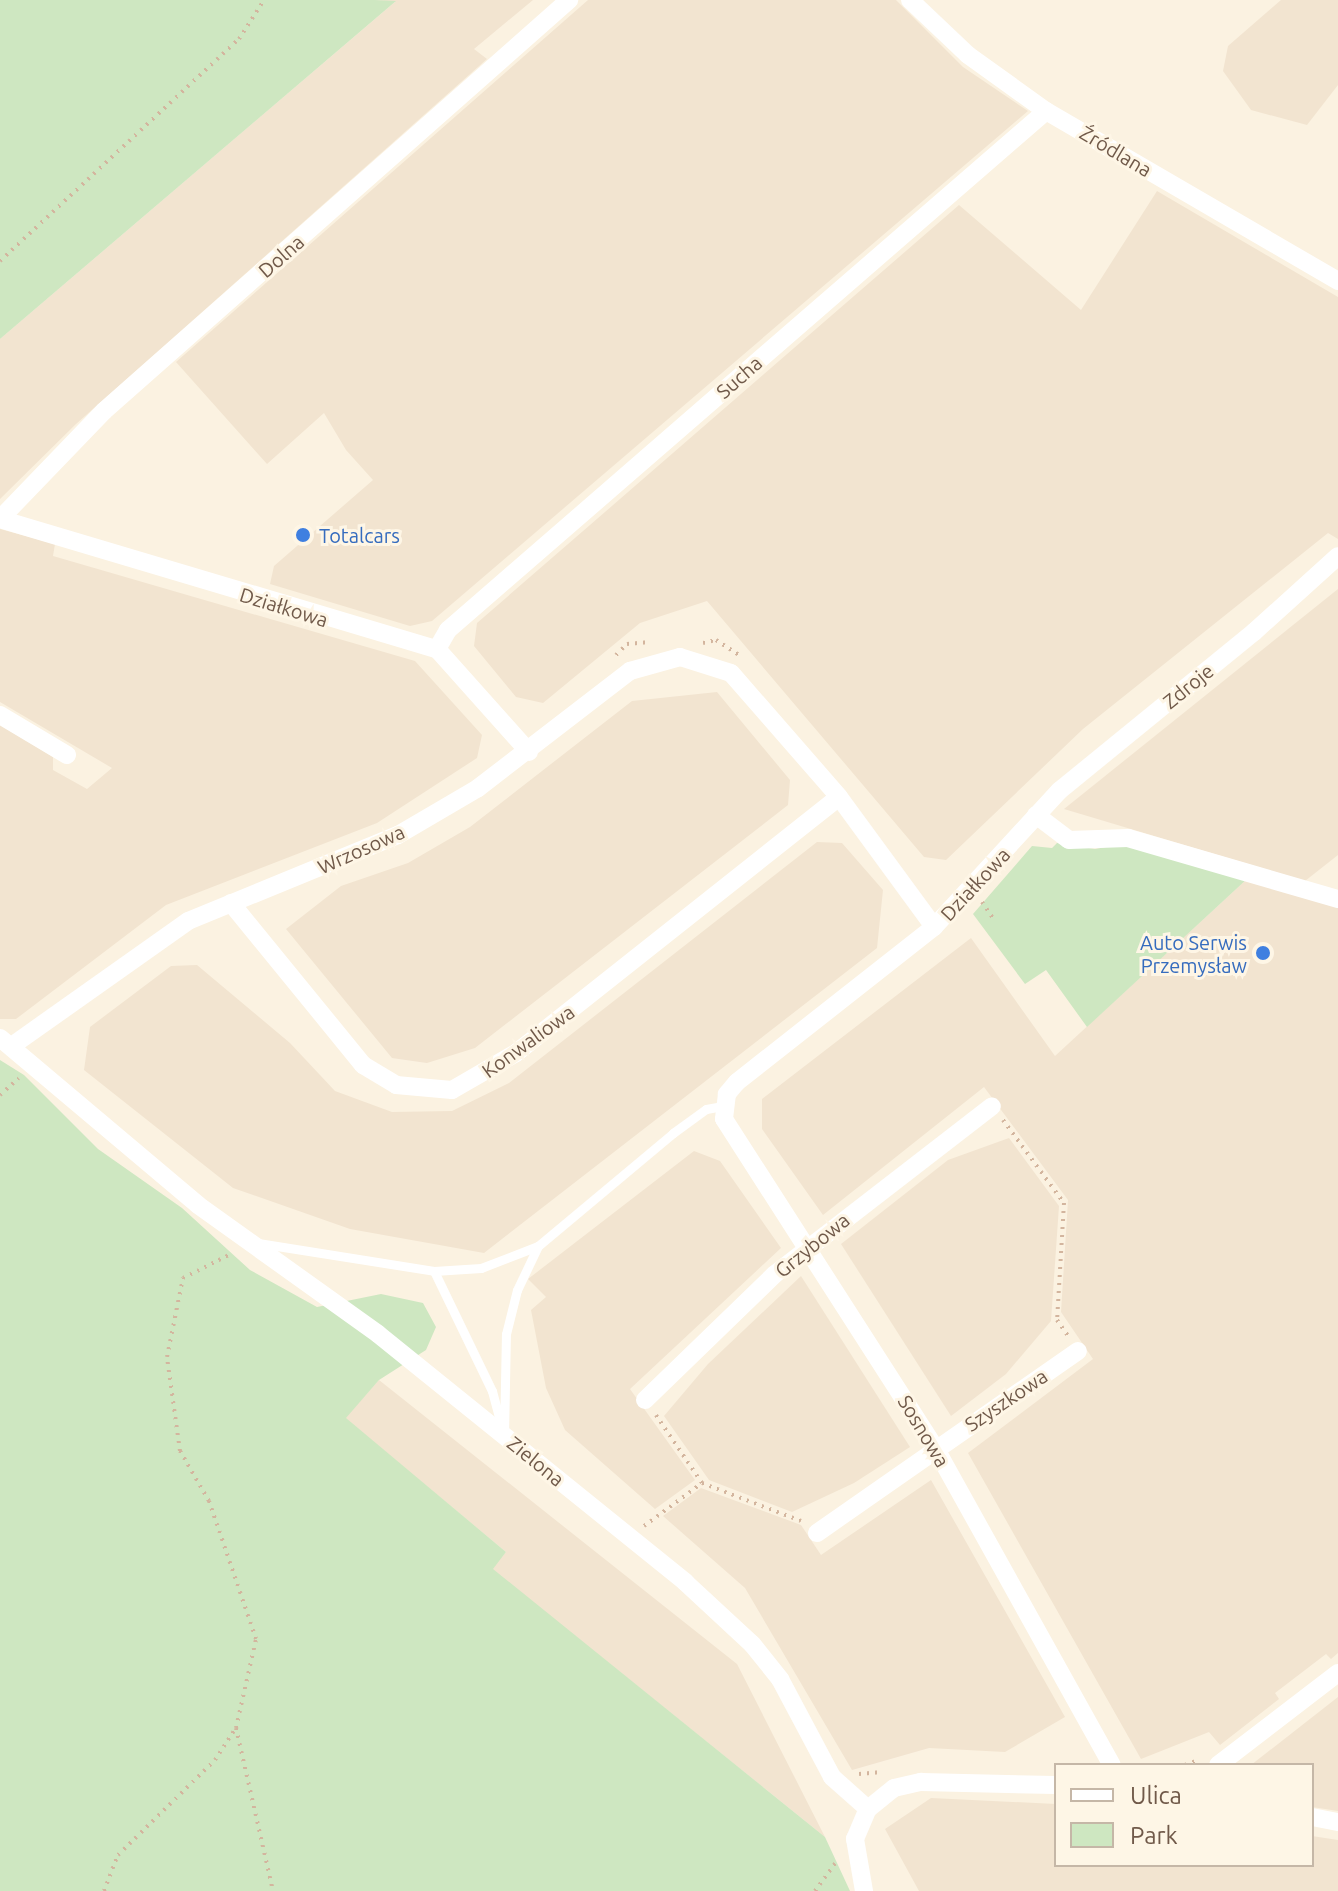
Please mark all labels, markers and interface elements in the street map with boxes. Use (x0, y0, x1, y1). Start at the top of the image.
street label: Źródlana (1076, 120, 1156, 182)
street label: Dolna (253, 230, 309, 282)
street label: Sucha (711, 351, 767, 403)
place label: Totalcars (319, 523, 400, 547)
marker: Totalcars (294, 526, 312, 544)
street label: Działkowa (237, 582, 331, 632)
street label: Zdroje (1158, 658, 1218, 714)
street label: Wrzosowa (314, 819, 408, 879)
street label: Działkowa (935, 843, 1015, 925)
place label: Auto Serwis Przemysław (1140, 930, 1247, 977)
marker: Auto Serwis Przemysław (1254, 944, 1272, 962)
street label: Konwaliowa (477, 999, 579, 1083)
street label: Grzybowa (770, 1208, 854, 1282)
street label: Szyszkowa (960, 1364, 1052, 1436)
street label: Sosnowa (893, 1391, 955, 1471)
street label: Zielona (503, 1431, 569, 1491)
legend (1054, 1763, 1314, 1867)
text: Ulica (1130, 1782, 1182, 1809)
text: Park (1130, 1822, 1178, 1849)

